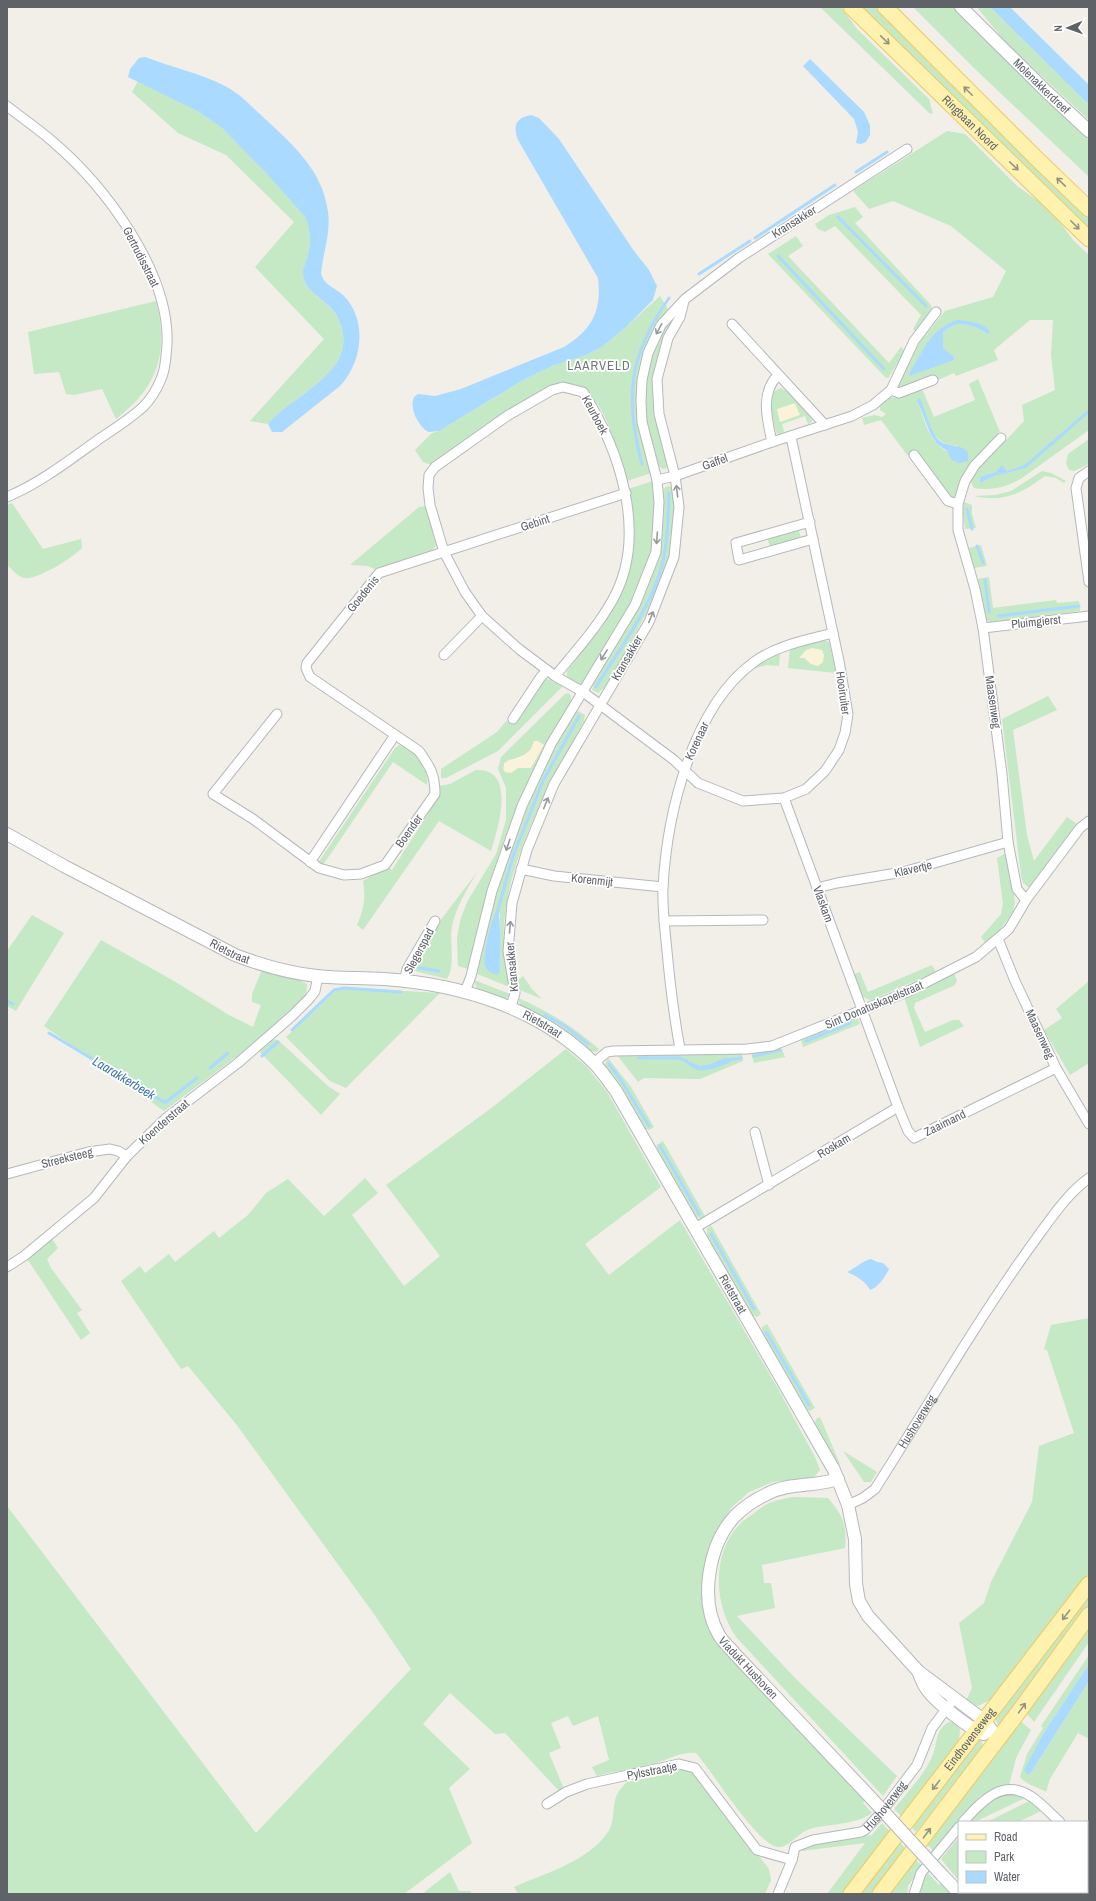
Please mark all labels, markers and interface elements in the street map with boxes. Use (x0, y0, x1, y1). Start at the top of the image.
north arrow (1048, 8, 1088, 48)
text: N (1051, 25, 1065, 32)
one-way arrow (880, 35, 890, 45)
street label: Molenakkerdreef (1010, 55, 1074, 118)
one-way arrow (963, 86, 973, 96)
street label: Ringbaan Noord (938, 92, 1001, 154)
one-way arrow (1009, 161, 1019, 171)
one-way arrow (1056, 177, 1066, 187)
street label: Kransakker (769, 202, 820, 242)
one-way arrow (1070, 220, 1080, 230)
street label: Gertrudisstraat (119, 224, 163, 290)
one-way arrow (655, 323, 663, 335)
district label: LAARVELD (567, 357, 631, 374)
street label: Keurboek (578, 393, 612, 437)
street label: Gaffel (700, 450, 730, 474)
one-way arrow (673, 485, 681, 498)
street label: Gebint (518, 511, 552, 535)
one-way arrow (653, 531, 660, 544)
street label: Goedenis (343, 572, 383, 616)
one-way arrow (647, 611, 655, 623)
street label: Pluimgierst (1010, 611, 1062, 633)
street label: Kransakker (608, 632, 647, 684)
one-way arrow (600, 649, 608, 660)
street label: Hooiruiter (832, 670, 854, 716)
street label: Maasenweg (981, 675, 1005, 730)
street label: Korenaar (681, 719, 713, 763)
one-way arrow (543, 797, 550, 809)
street label: Boender (392, 811, 427, 851)
one-way arrow (504, 839, 512, 851)
street label: Klavertje (893, 857, 933, 881)
street label: Korenmijt (570, 870, 614, 890)
street label: Vlaskam (809, 884, 837, 924)
one-way arrow (506, 921, 513, 934)
street label: Slegerspad (400, 925, 438, 977)
street label: Rietstraat (207, 935, 252, 968)
street label: Kransakker (502, 941, 522, 992)
street label: Sint Donatuskapelstraat (823, 977, 926, 1033)
street label: Rietstraat (520, 1006, 565, 1042)
street label: Maasenweg (1022, 1007, 1059, 1062)
water label: Laarakkerbeek (89, 1053, 159, 1104)
street label: Koenderstraat (135, 1096, 193, 1148)
street label: Zaaimand (922, 1106, 968, 1140)
street label: Roskam (814, 1130, 854, 1162)
street label: Streeksteeg (40, 1144, 95, 1172)
street label: Rietstraat (715, 1272, 751, 1317)
street label: Hushoverweg (894, 1391, 940, 1451)
one-way arrow (1061, 1610, 1070, 1621)
street label: Viadukt Hushoven (715, 1633, 782, 1703)
one-way arrow (1018, 1702, 1026, 1713)
street label: Eindhovenseweg (940, 1704, 999, 1774)
street label: Pylsstraatje (626, 1758, 678, 1784)
street label: Hushoverweg (860, 1777, 911, 1835)
one-way arrow (931, 1779, 940, 1790)
legend (958, 1821, 1088, 1893)
one-way arrow (922, 1827, 931, 1838)
text: Road (994, 1829, 1018, 1845)
text: Park (994, 1849, 1014, 1865)
text: Water (994, 1869, 1021, 1885)

